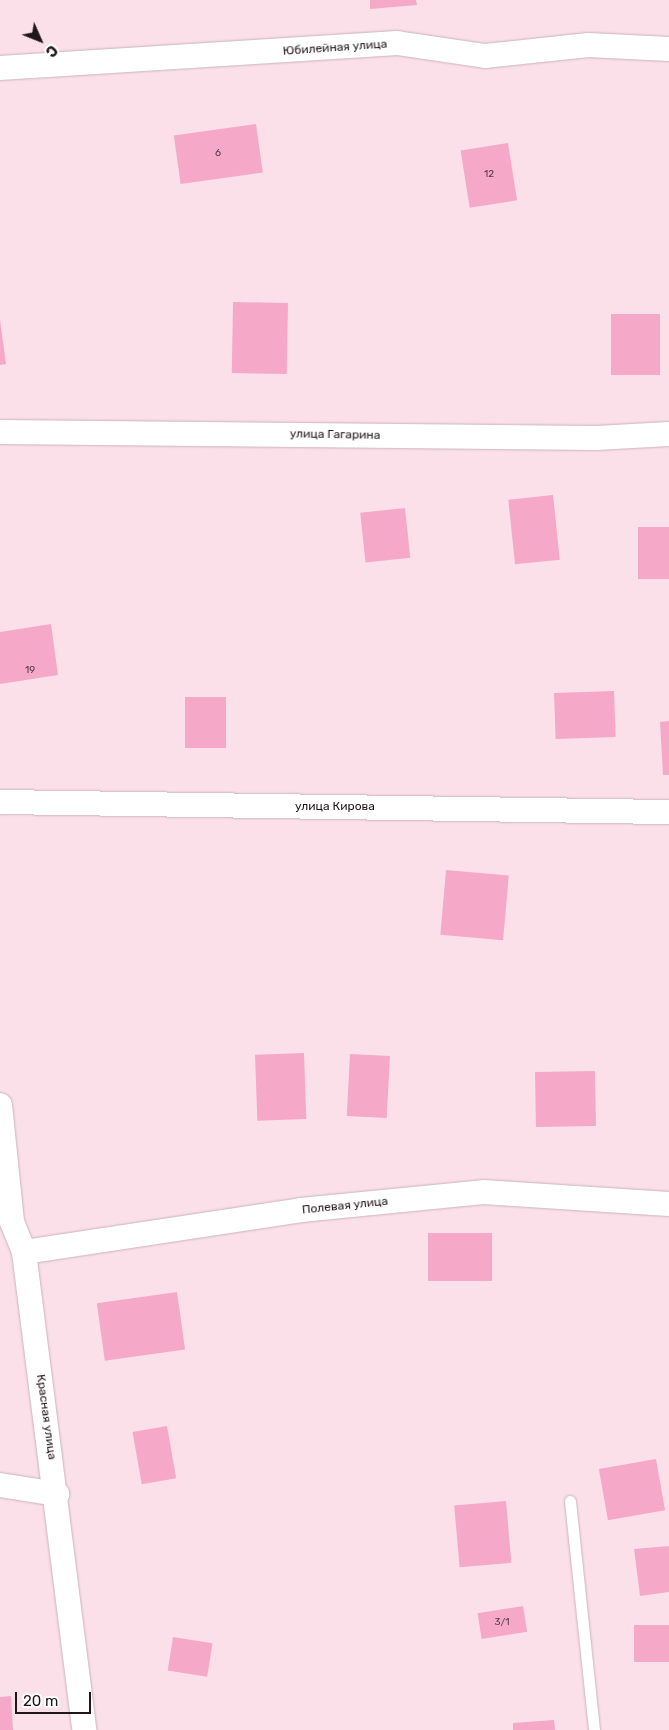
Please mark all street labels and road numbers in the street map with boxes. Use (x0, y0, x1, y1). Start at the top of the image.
street label: Юбилейная улица (282, 37, 388, 59)
street label: улица Гагарина (290, 427, 380, 443)
street label: улица Кирова (295, 800, 375, 814)
street label: Полевая улица (301, 1194, 389, 1218)
street label: Красная улица (33, 1373, 59, 1461)

